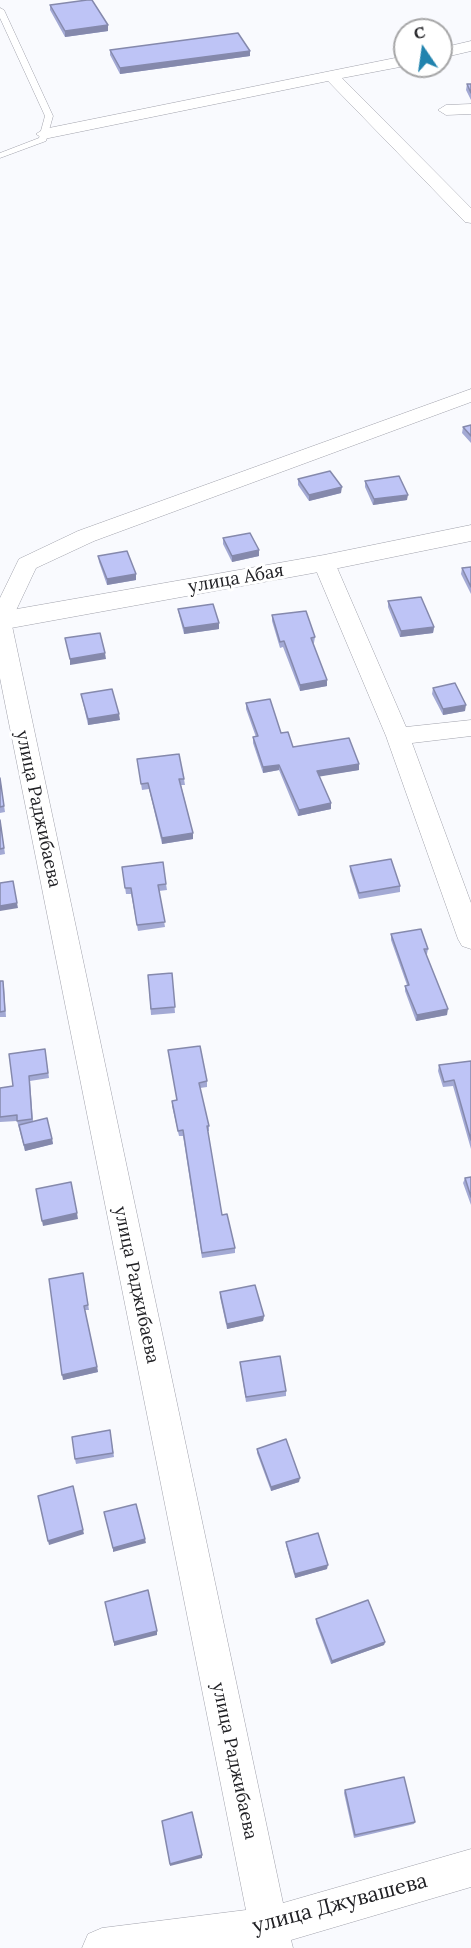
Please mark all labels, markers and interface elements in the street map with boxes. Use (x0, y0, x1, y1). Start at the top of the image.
north arrow (393, 18, 453, 78)
text: С (412, 21, 427, 43)
street label: улица Абая (187, 560, 285, 598)
street label: улица Раджибаева (11, 728, 65, 890)
street label: улица Раджибаева (109, 1204, 163, 1366)
street label: улица Раджибаева (207, 1680, 261, 1842)
street label: улица Джувашева (250, 1869, 430, 1939)

